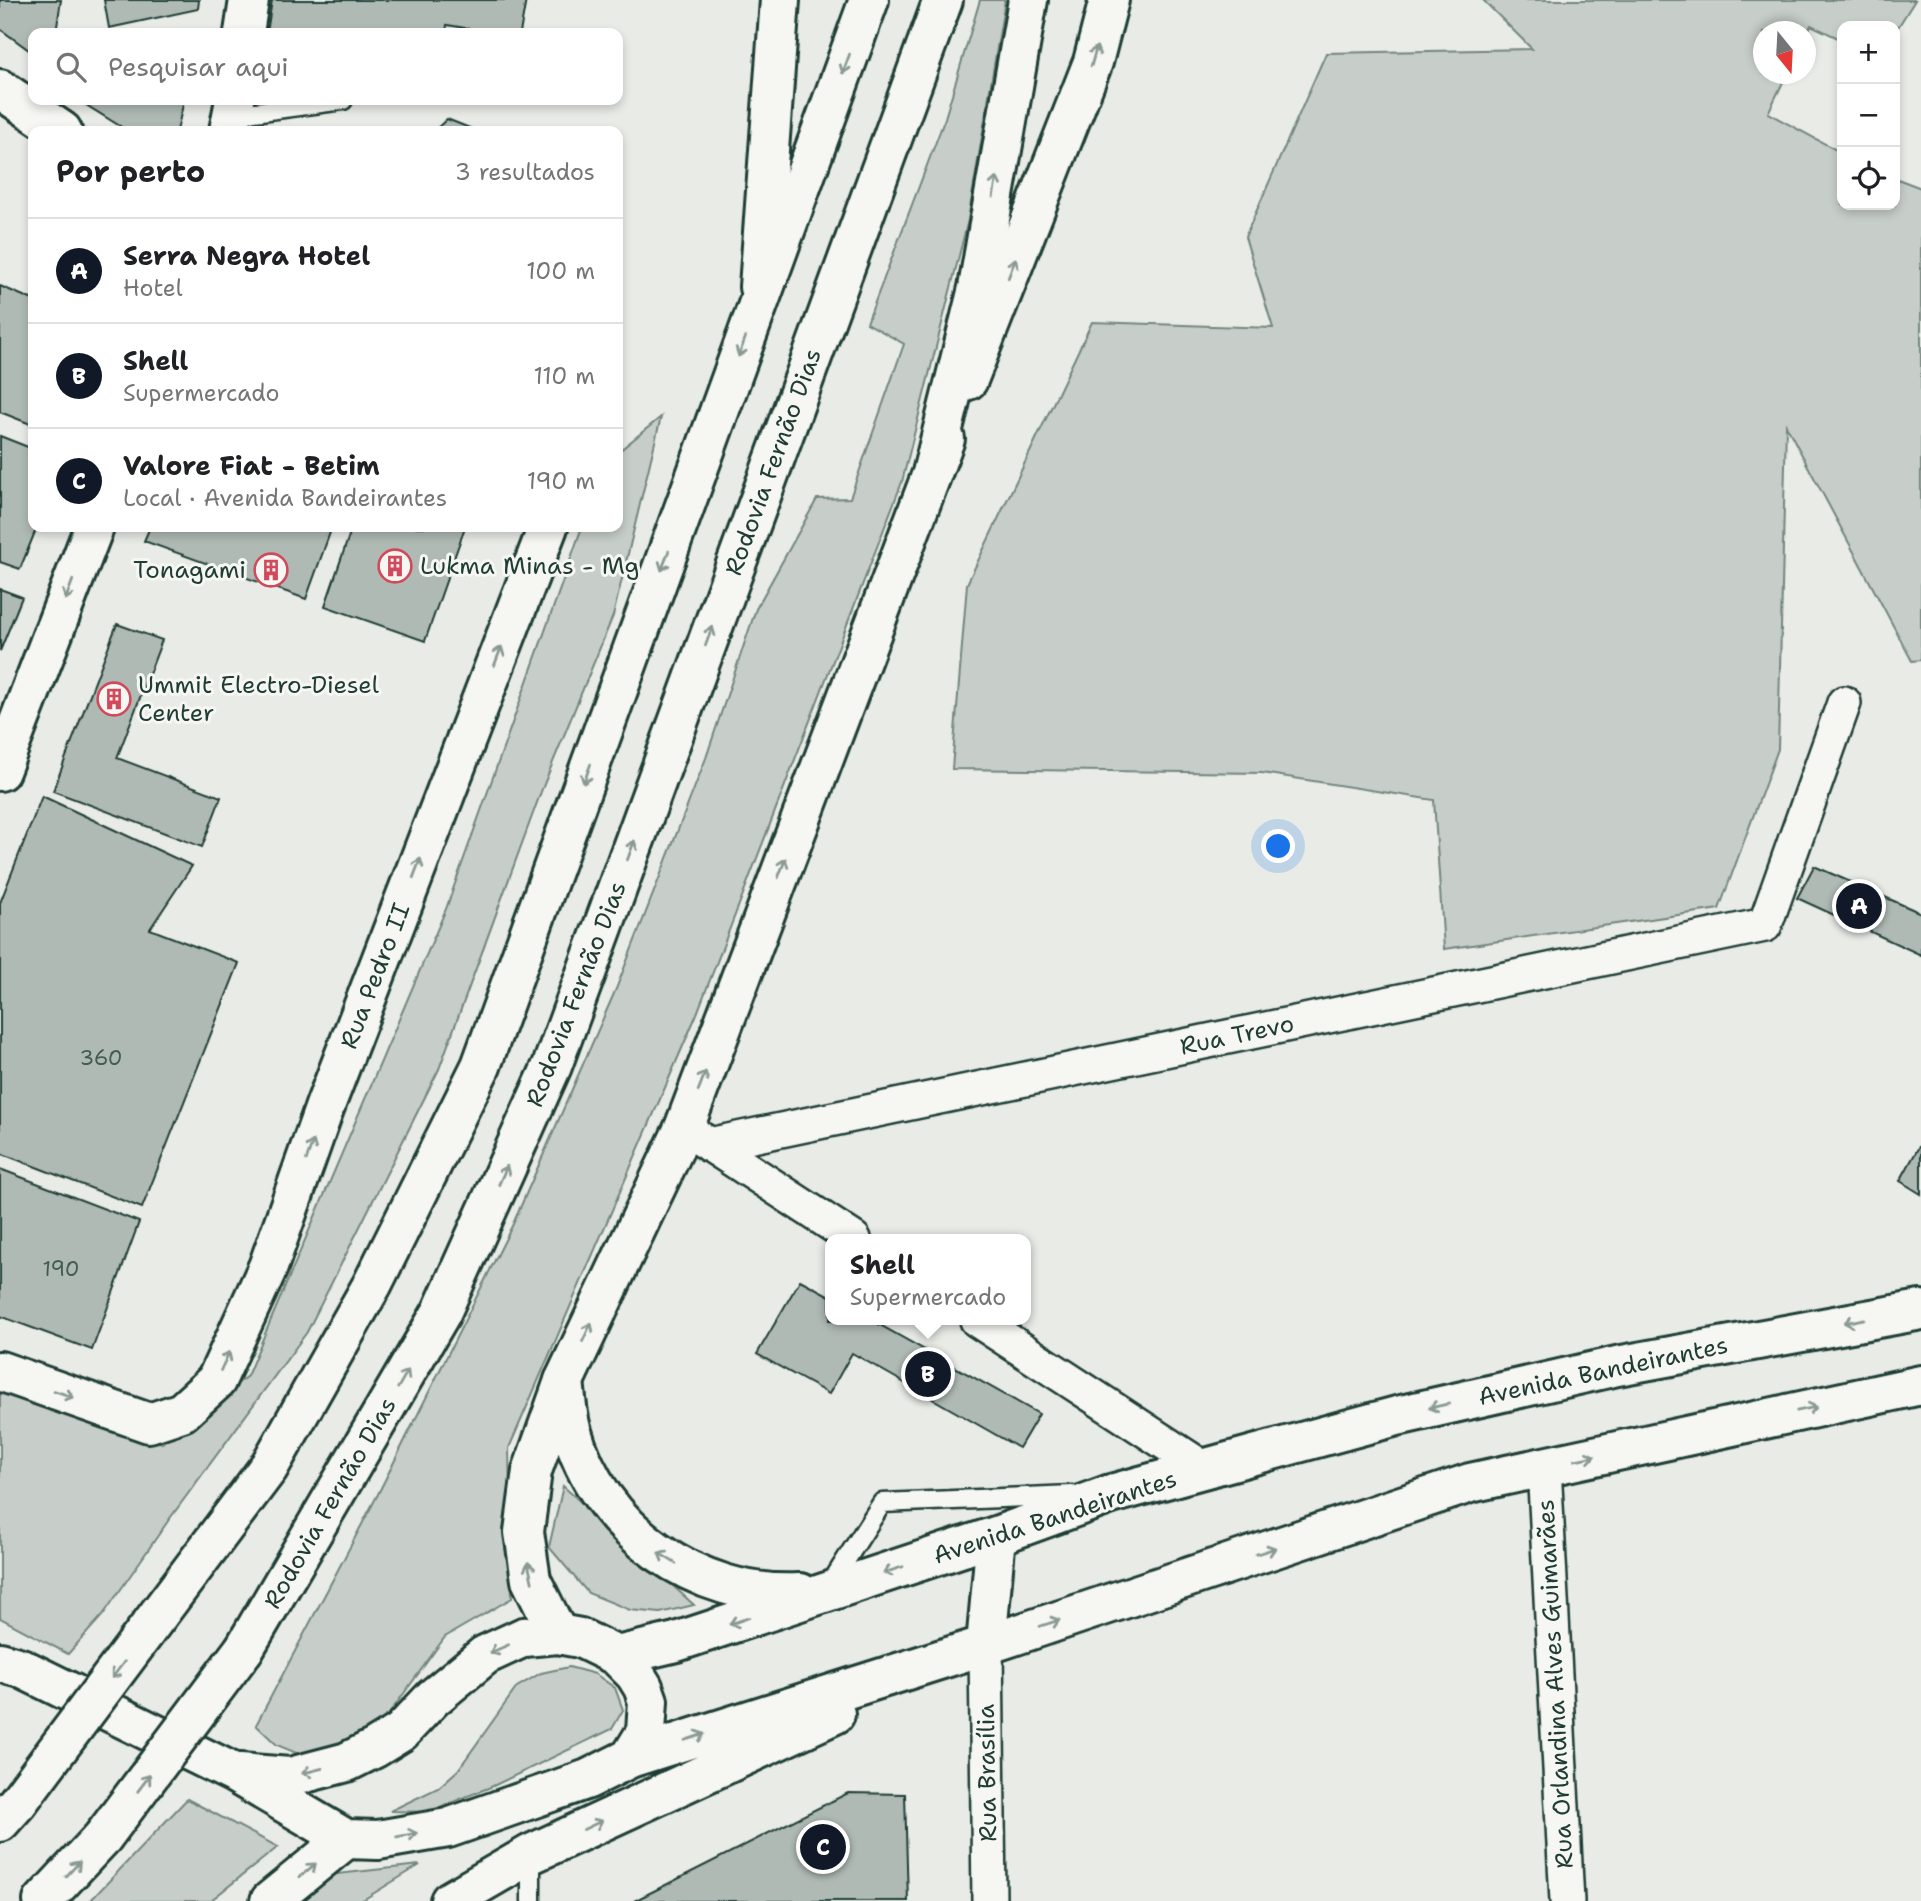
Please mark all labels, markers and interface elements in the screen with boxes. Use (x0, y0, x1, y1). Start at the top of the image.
north arrow (1753, 21, 1816, 84)
map controls (1837, 21, 1900, 210)
button: + (1837, 21, 1900, 84)
search box (28, 28, 623, 105)
one-way arrow (1089, 45, 1102, 67)
icon: search (52, 48, 90, 86)
text: Pesquisar aqui (108, 49, 289, 84)
one-way arrow (838, 53, 851, 75)
button: − (1837, 84, 1900, 147)
button: locate (1837, 147, 1900, 210)
text: Por perto (56, 151, 205, 192)
text: 3 resultados (455, 157, 595, 187)
one-way arrow (989, 176, 1002, 199)
text: Serra Negra Hotel (123, 238, 370, 273)
text: A (70, 256, 88, 286)
text: 100 m (526, 256, 595, 286)
one-way arrow (1007, 258, 1020, 280)
text: Hotel (123, 273, 183, 303)
one-way arrow (735, 335, 747, 357)
text: Shell (123, 343, 188, 378)
street label: Rodovia Fernão Dias (717, 344, 829, 580)
text: B (72, 361, 86, 391)
text: 110 m (533, 361, 595, 391)
text: Supermercado (123, 378, 279, 408)
text: Valore Fiat - Betim (123, 448, 380, 483)
text: C (72, 466, 86, 496)
text: 190 m (527, 466, 595, 496)
text: Local · Avenida Bandeirantes (123, 483, 447, 513)
building icon: Lukma Minas - Mg (376, 547, 414, 585)
one-way arrow (657, 549, 670, 571)
place label: Lukma Minas - Mg (420, 550, 639, 582)
building icon: Tonagami (252, 551, 290, 589)
place label: Tonagami (133, 554, 246, 586)
one-way arrow (62, 579, 74, 601)
one-way arrow (704, 626, 717, 648)
one-way arrow (493, 646, 506, 667)
place label: Ummit Electro-Diesel Center (138, 669, 380, 729)
building icon: Ummit Electro-Diesel Center (95, 680, 133, 718)
one-way arrow (580, 763, 592, 785)
your location (1261, 829, 1295, 863)
one-way arrow (626, 839, 638, 861)
one-way arrow (777, 857, 790, 879)
one-way arrow (411, 858, 424, 880)
street label: Rodovia Fernão Dias (518, 877, 634, 1111)
pin: A (1836, 880, 1882, 932)
street label: Rua Pedro II (333, 899, 417, 1053)
street label: Rua Trevo (1177, 1007, 1297, 1063)
house number: 360 (79, 1044, 123, 1072)
one-way arrow (696, 1070, 709, 1092)
one-way arrow (305, 1139, 317, 1161)
one-way arrow (497, 1165, 510, 1186)
popup (825, 1234, 1031, 1325)
text: Shell (850, 1247, 915, 1282)
house number: 190 (42, 1255, 80, 1283)
text: Supermercado (850, 1282, 1006, 1312)
one-way arrow (1843, 1315, 1866, 1328)
one-way arrow (581, 1322, 594, 1343)
street label: Avenida Bandeirantes (1475, 1329, 1731, 1413)
pin: B (905, 1348, 951, 1400)
one-way arrow (219, 1351, 233, 1372)
one-way arrow (397, 1369, 410, 1390)
one-way arrow (53, 1389, 75, 1401)
street label: Rodovia Fernão Dias (256, 1392, 404, 1614)
one-way arrow (1428, 1400, 1451, 1413)
one-way arrow (1795, 1402, 1818, 1416)
one-way arrow (1573, 1450, 1596, 1464)
street label: Avenida Bandeirantes (929, 1462, 1181, 1572)
street label: Rua Orlandina Alves Guimarães (1529, 1499, 1581, 1869)
one-way arrow (1255, 1544, 1277, 1557)
one-way arrow (658, 1551, 678, 1565)
one-way arrow (523, 1561, 537, 1584)
one-way arrow (882, 1564, 904, 1577)
one-way arrow (728, 1616, 750, 1628)
one-way arrow (1039, 1616, 1061, 1629)
one-way arrow (489, 1643, 510, 1656)
one-way arrow (110, 1660, 125, 1679)
street label: Rua Brasília (970, 1704, 1004, 1842)
one-way arrow (683, 1730, 705, 1743)
one-way arrow (301, 1765, 324, 1778)
one-way arrow (137, 1774, 151, 1793)
one-way arrow (582, 1818, 603, 1831)
pin: C (800, 1821, 846, 1873)
one-way arrow (395, 1828, 417, 1841)
one-way arrow (65, 1860, 81, 1878)
one-way arrow (298, 1862, 316, 1877)

